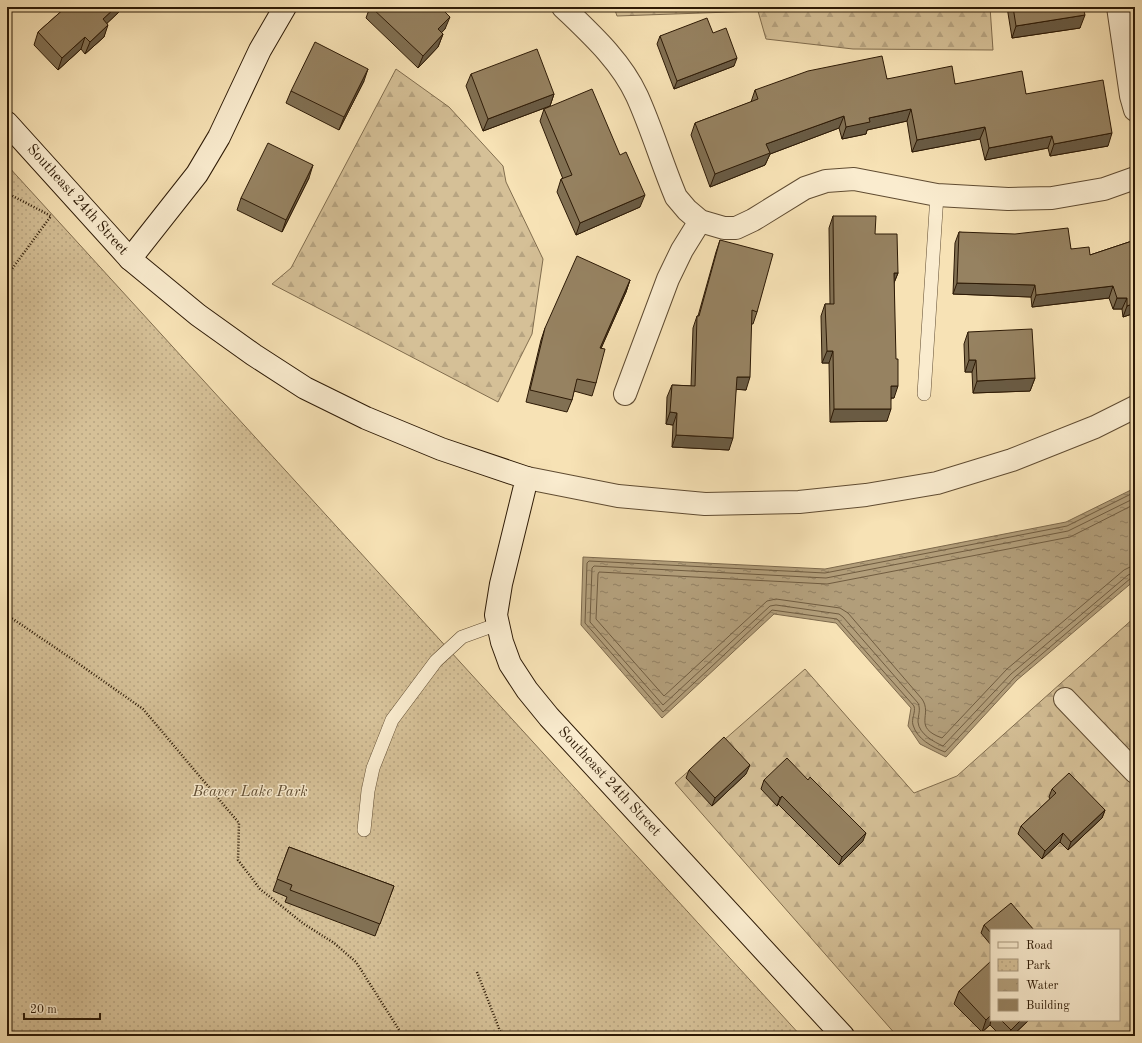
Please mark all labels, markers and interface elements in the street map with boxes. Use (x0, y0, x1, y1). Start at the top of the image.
street label: Southeast 24th Street (24, 142, 130, 258)
street label: Southeast 24th Street (555, 725, 663, 839)
park label: Beaver Lake Park (192, 785, 308, 800)
legend (990, 929, 1120, 1021)
text: Road (1026, 940, 1053, 952)
text: Park (1026, 960, 1051, 972)
text: Water (1026, 980, 1059, 992)
scale bar (24, 995, 100, 1021)
text: Building (1026, 1000, 1070, 1012)
text: 20 m (30, 1004, 57, 1016)

